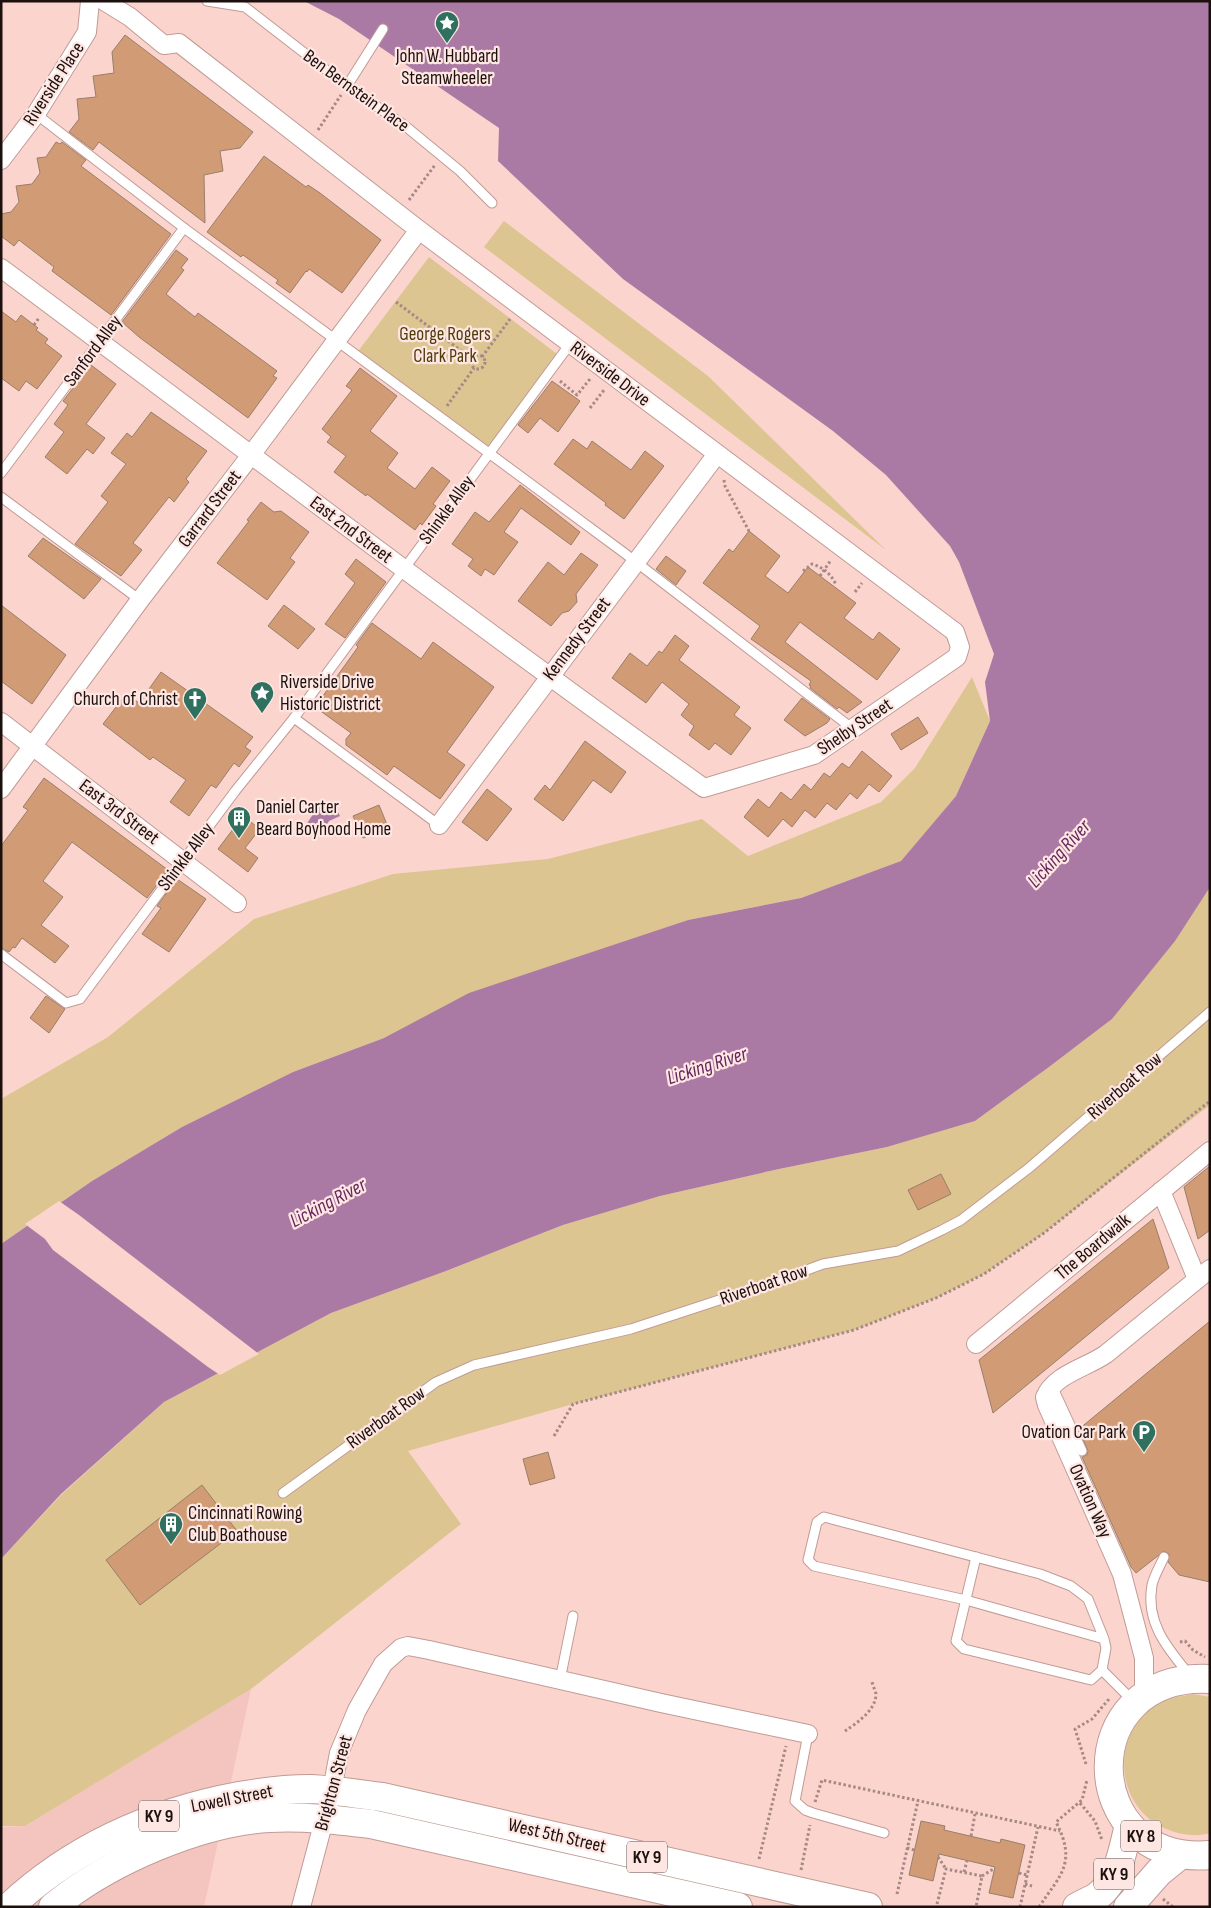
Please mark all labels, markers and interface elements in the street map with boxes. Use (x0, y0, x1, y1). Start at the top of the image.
place icon: John W. Hubbard Steamwheeler (434, 10, 460, 44)
street label: Riverside Place (18, 38, 90, 130)
street label: Ben Bernstein Place (298, 45, 414, 137)
place label: John W. Hubbard Steamwheeler (395, 45, 498, 90)
street label: Sanford Alley (59, 310, 128, 391)
park label: George Rogers Clark Park (399, 323, 491, 368)
street label: Riverside Drive (565, 336, 655, 412)
street label: Garrard Street (173, 466, 247, 552)
street label: Shinkle Alley (414, 470, 480, 549)
street label: East 2nd Street (305, 491, 397, 569)
street label: Kennedy Street (538, 593, 616, 685)
place label: Riverside Drive Historic District (280, 671, 381, 716)
place icon: Riverside Drive Historic District (249, 680, 275, 714)
church icon: Church of Christ (182, 686, 208, 720)
place label: Church of Christ (74, 688, 178, 711)
street label: Shelby Street (813, 693, 897, 760)
street label: East 3rd Street (74, 774, 164, 850)
place label: Daniel Carter Beard Boyhood Home (256, 796, 391, 841)
building icon: Daniel Carter Beard Boyhood Home (226, 805, 252, 839)
water label: Licking River (1022, 814, 1097, 893)
street label: Shinkle Alley (153, 818, 220, 896)
water label: Licking River (664, 1041, 751, 1090)
street label: Riverboat Row (1083, 1047, 1167, 1125)
water label: Licking River (286, 1172, 371, 1233)
street label: The Boardwalk (1051, 1208, 1136, 1285)
street label: Riverboat Row (717, 1259, 811, 1311)
street label: Riverboat Row (342, 1382, 430, 1454)
parking icon: Ovation Car Park (1131, 1419, 1157, 1453)
place label: Ovation Car Park (1021, 1421, 1127, 1444)
street label: Ovation Way (1064, 1460, 1117, 1542)
place label: Cincinnati Rowing Club Boathouse (188, 1502, 303, 1547)
building icon: Cincinnati Rowing Club Boathouse (158, 1511, 184, 1545)
street label: Brighton Street (310, 1732, 358, 1833)
street label: Lowell Street (189, 1780, 275, 1818)
road number: KY 9 (139, 1800, 179, 1832)
street label: West 5th Street (506, 1814, 608, 1858)
road number: KY 8 (1121, 1820, 1161, 1852)
road number: KY 9 (627, 1841, 667, 1872)
road number: KY 9 (1094, 1858, 1134, 1890)

